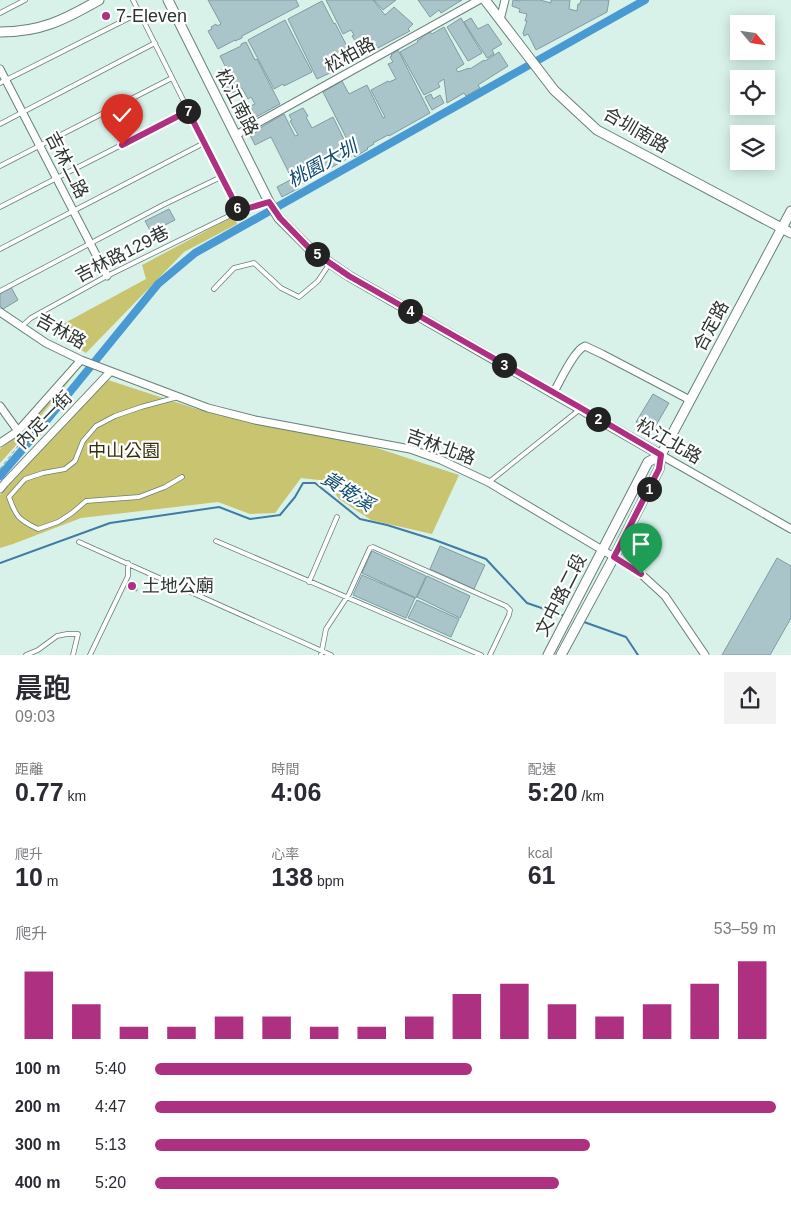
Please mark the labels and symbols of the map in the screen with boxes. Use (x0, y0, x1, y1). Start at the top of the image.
place label: 7-Eleven (116, 6, 187, 26)
marker: 7-Eleven (100, 10, 112, 22)
north arrow (730, 15, 775, 60)
street label: 松柏路 (322, 33, 378, 77)
street label: 松江南路 (212, 65, 262, 139)
pin (101, 94, 143, 145)
pin: 7 (176, 98, 200, 124)
street label: 合圳南路 (600, 103, 672, 157)
street label: 吉林二路 (42, 128, 92, 202)
water label: 桃園大圳 (284, 134, 363, 191)
pin: 6 (224, 196, 250, 220)
street label: 吉林路129巷 (72, 222, 172, 286)
pin: 5 (304, 242, 330, 266)
street label: 合定路 (689, 297, 733, 355)
pin: 4 (398, 298, 422, 324)
street label: 吉林路 (33, 309, 89, 353)
pin: 3 (492, 352, 516, 378)
street label: 內定一街 (12, 387, 76, 453)
pin: 2 (586, 406, 610, 432)
street label: 松江北路 (633, 414, 705, 468)
street label: 吉林北路 (404, 425, 478, 469)
park label: 中山公園 (88, 441, 160, 461)
water label: 黃墘溪 (318, 467, 380, 517)
pin: 1 (636, 476, 662, 502)
pin (620, 523, 662, 574)
street label: 文中路二段 (532, 550, 590, 640)
place label: 土地公廟 (142, 576, 214, 596)
marker: 土地公廟 (126, 580, 138, 592)

